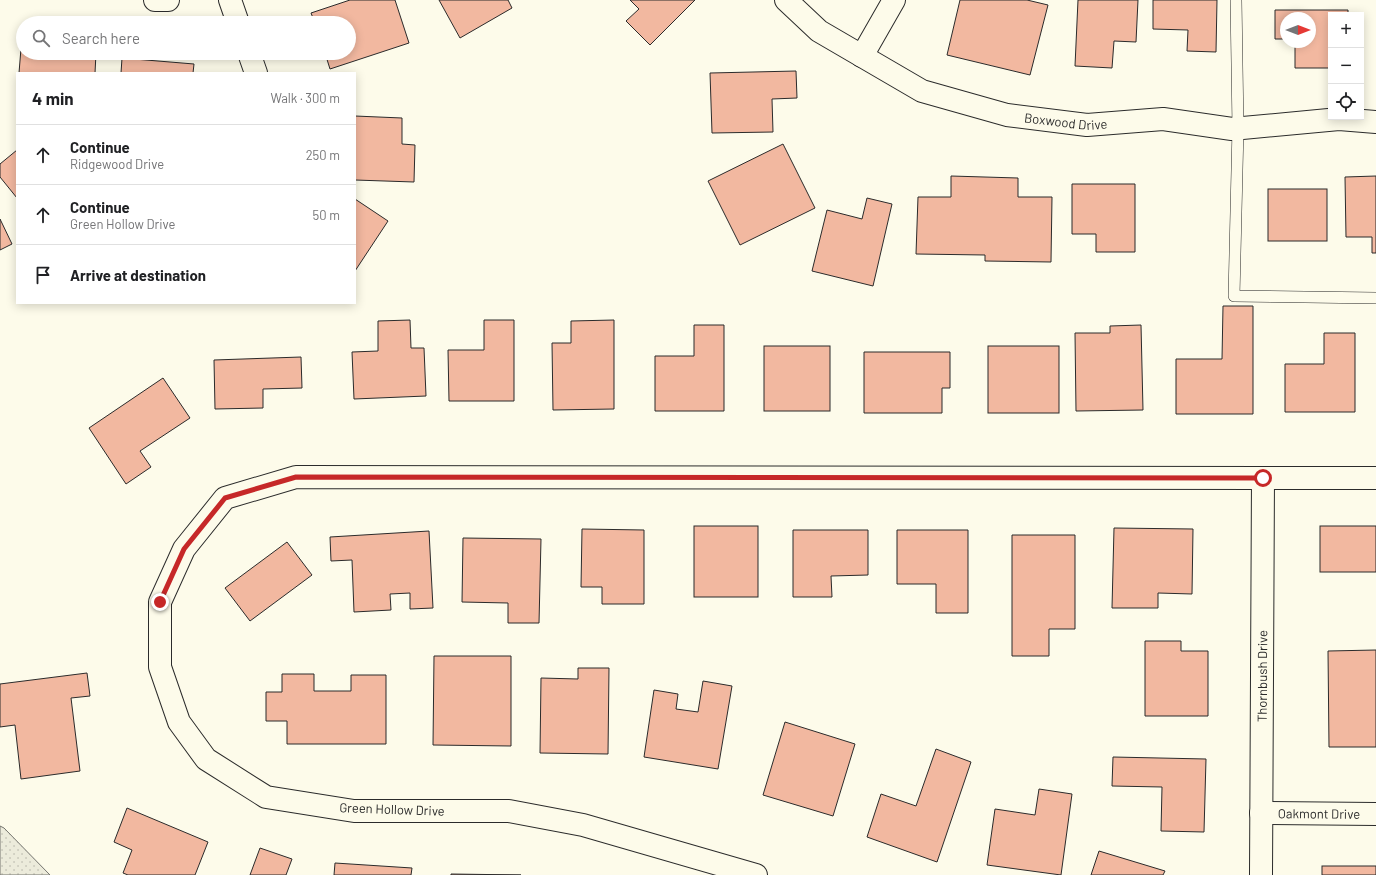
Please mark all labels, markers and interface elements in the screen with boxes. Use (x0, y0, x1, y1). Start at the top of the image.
north arrow (1280, 12, 1316, 48)
map controls (1328, 12, 1364, 120)
button: + (1328, 12, 1364, 48)
search box (16, 16, 356, 60)
icon: search (30, 27, 52, 49)
text: Search here (62, 29, 140, 47)
button: − (1328, 48, 1364, 84)
button: locate (1328, 84, 1364, 120)
text: 4 min (32, 88, 74, 108)
text: Walk · 300 m (270, 90, 340, 106)
street label: Boxwood Drive (1023, 109, 1108, 133)
text: Continue (70, 138, 130, 156)
icon: ahead (32, 144, 54, 166)
text: 250 m (306, 147, 340, 163)
text: Ridgewood Drive (70, 156, 164, 172)
text: Continue (70, 198, 130, 216)
icon: ahead (32, 204, 54, 226)
text: 50 m (313, 207, 340, 223)
text: Green Hollow Drive (70, 216, 175, 232)
icon: arrive (32, 264, 54, 286)
text: Arrive at destination (70, 266, 206, 284)
route start (1254, 469, 1272, 487)
route end (151, 593, 169, 611)
street label: Thornbush Drive (1254, 630, 1270, 722)
street label: Green Hollow Drive (339, 799, 445, 819)
street label: Oakmont Drive (1278, 805, 1360, 822)

